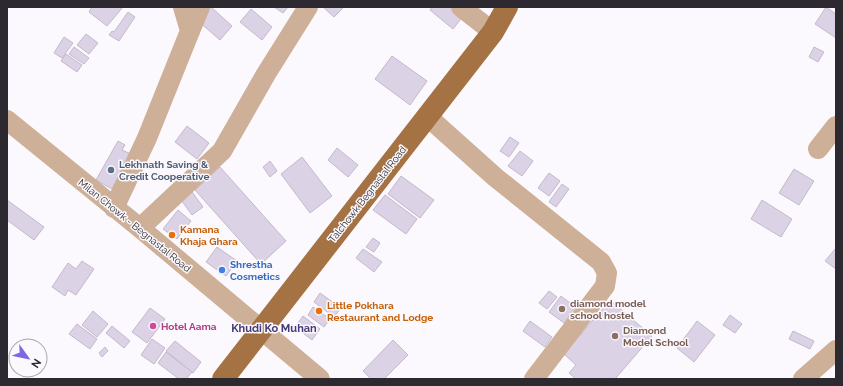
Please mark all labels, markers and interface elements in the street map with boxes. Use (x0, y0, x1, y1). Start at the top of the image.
street label: Talchowk Begnastal Road (326, 144, 408, 245)
place label: Lekhnath Saving & Credit Cooperative (119, 159, 209, 182)
marker: Lekhnath Saving & Credit Cooperative (106, 165, 116, 175)
street label: Milan Chowk - Begnastal Road (76, 177, 193, 274)
place label: Kamana Khaja Ghara (180, 224, 238, 247)
marker: Kamana Khaja Ghara (167, 230, 177, 240)
place label: Shrestha Cosmetics (230, 259, 280, 282)
marker: Shrestha Cosmetics (217, 265, 227, 275)
place label: diamond model school hostel (570, 298, 647, 321)
place label: Little Pokhara Restaurant and Lodge (327, 300, 433, 323)
marker: diamond model school hostel (557, 304, 567, 314)
marker: Little Pokhara Restaurant and Lodge (314, 306, 324, 316)
marker: Hotel Aama (148, 321, 158, 331)
place label: Hotel Aama (161, 321, 217, 332)
district label: Khudi Ko Muhan (231, 322, 317, 335)
place label: Diamond Model School (623, 325, 689, 348)
marker: Diamond Model School (610, 331, 620, 341)
north arrow (8, 338, 48, 378)
text: N (28, 356, 44, 370)

